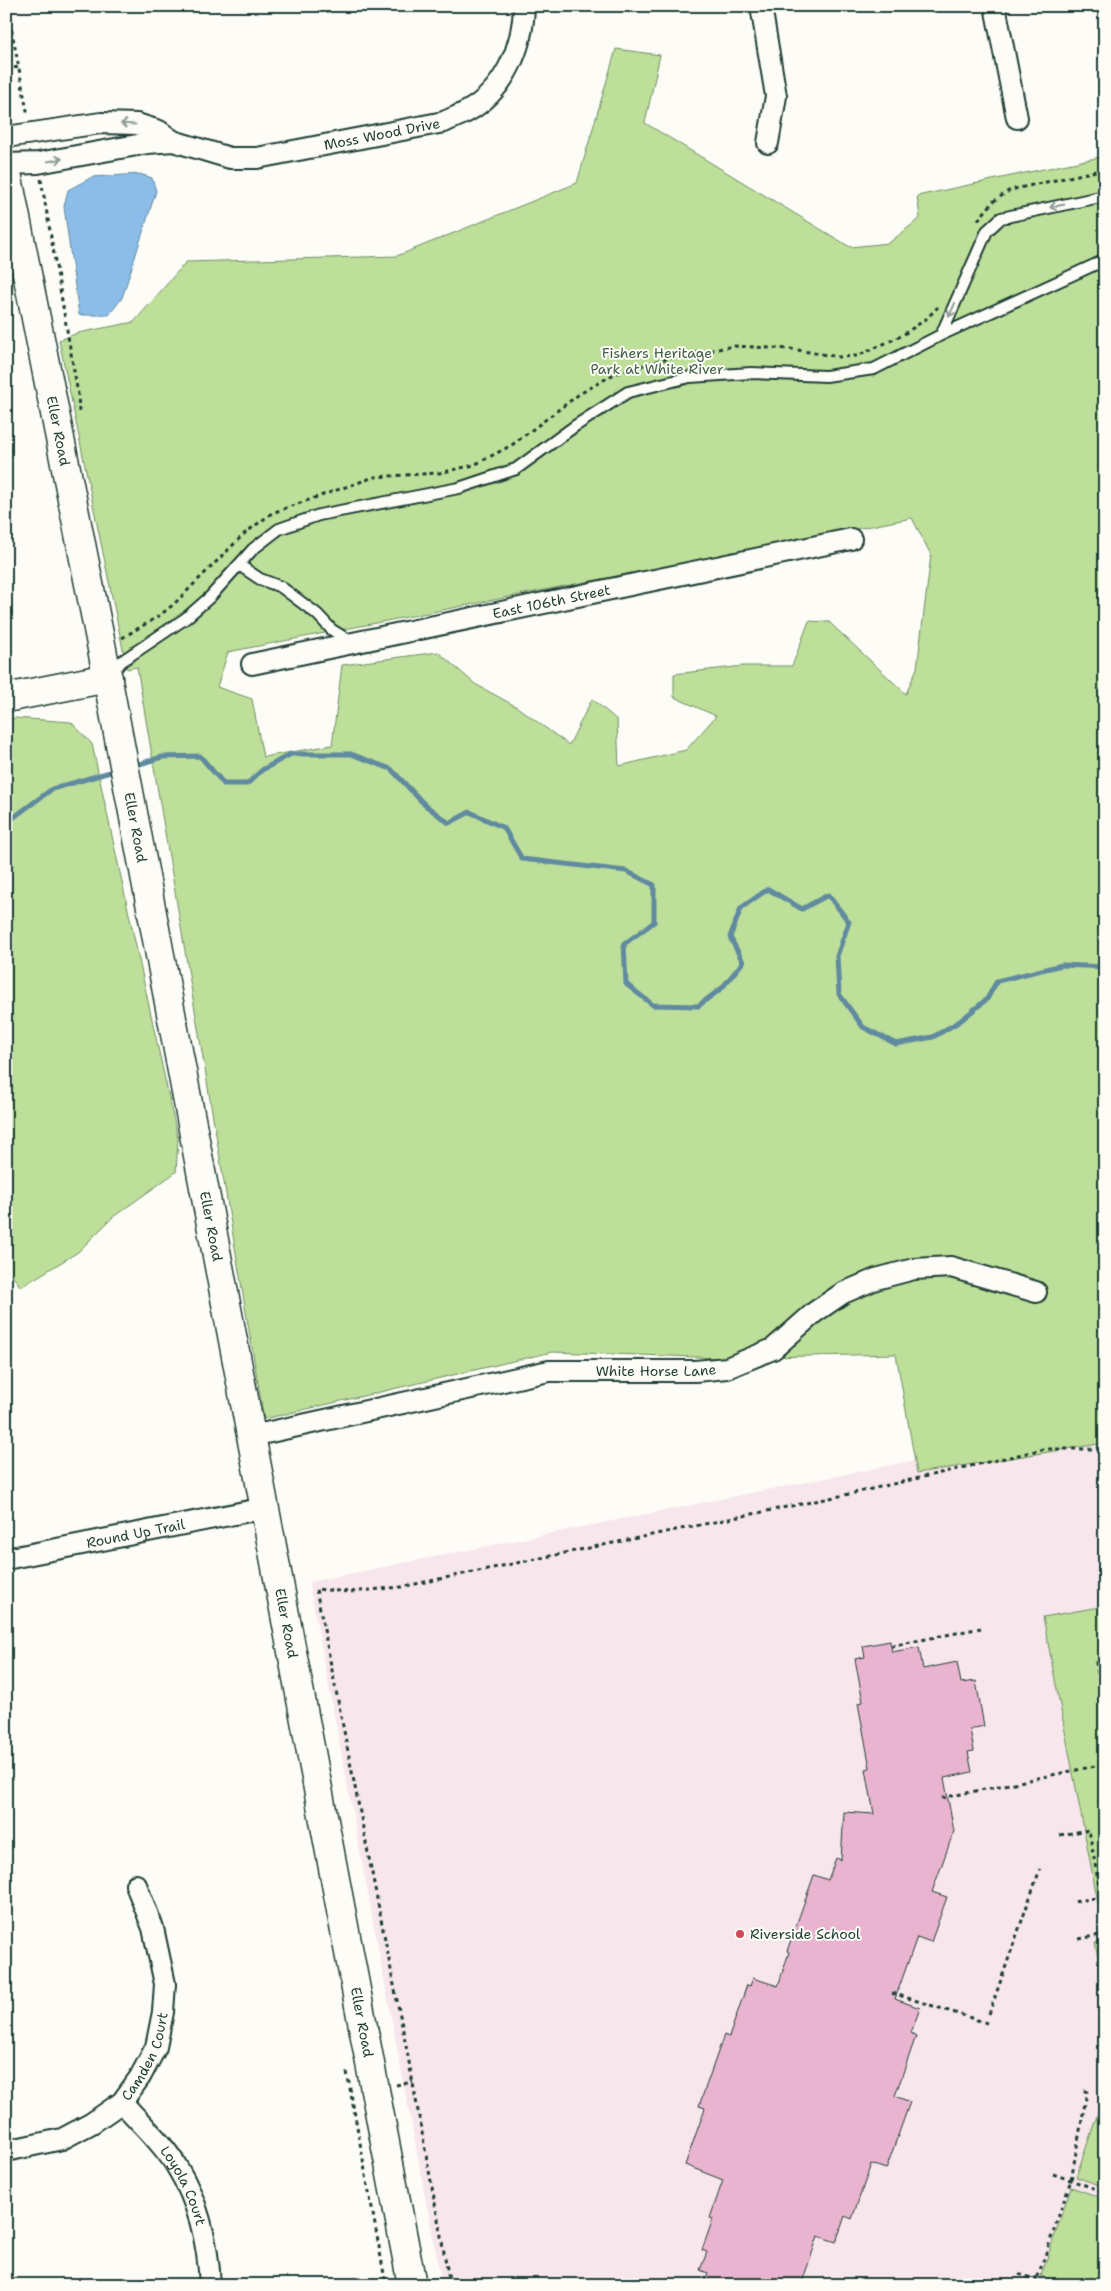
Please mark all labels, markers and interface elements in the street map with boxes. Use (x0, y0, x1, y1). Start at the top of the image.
street label: Moss Wood Drive (322, 114, 442, 154)
one-way arrow (120, 119, 136, 128)
one-way arrow (46, 155, 62, 165)
one-way arrow (1050, 202, 1066, 211)
one-way arrow (947, 302, 957, 317)
park label: Fishers Heritage Park at White River (590, 344, 724, 378)
street label: Eller Road (43, 394, 74, 468)
street label: East 106th Street (491, 580, 612, 623)
street label: Eller Road (120, 791, 151, 864)
street label: Eller Road (196, 1190, 227, 1263)
street label: White Horse Lane (596, 1360, 717, 1380)
street label: Round Up Trail (85, 1515, 187, 1552)
street label: Eller Road (271, 1587, 302, 1660)
place label: Riverside School (750, 1925, 861, 1943)
marker: Riverside School (734, 1928, 746, 1940)
street label: Eller Road (347, 1985, 378, 2059)
street label: Camden Court (117, 2011, 172, 2104)
street label: Loyola Court (156, 2142, 210, 2227)

